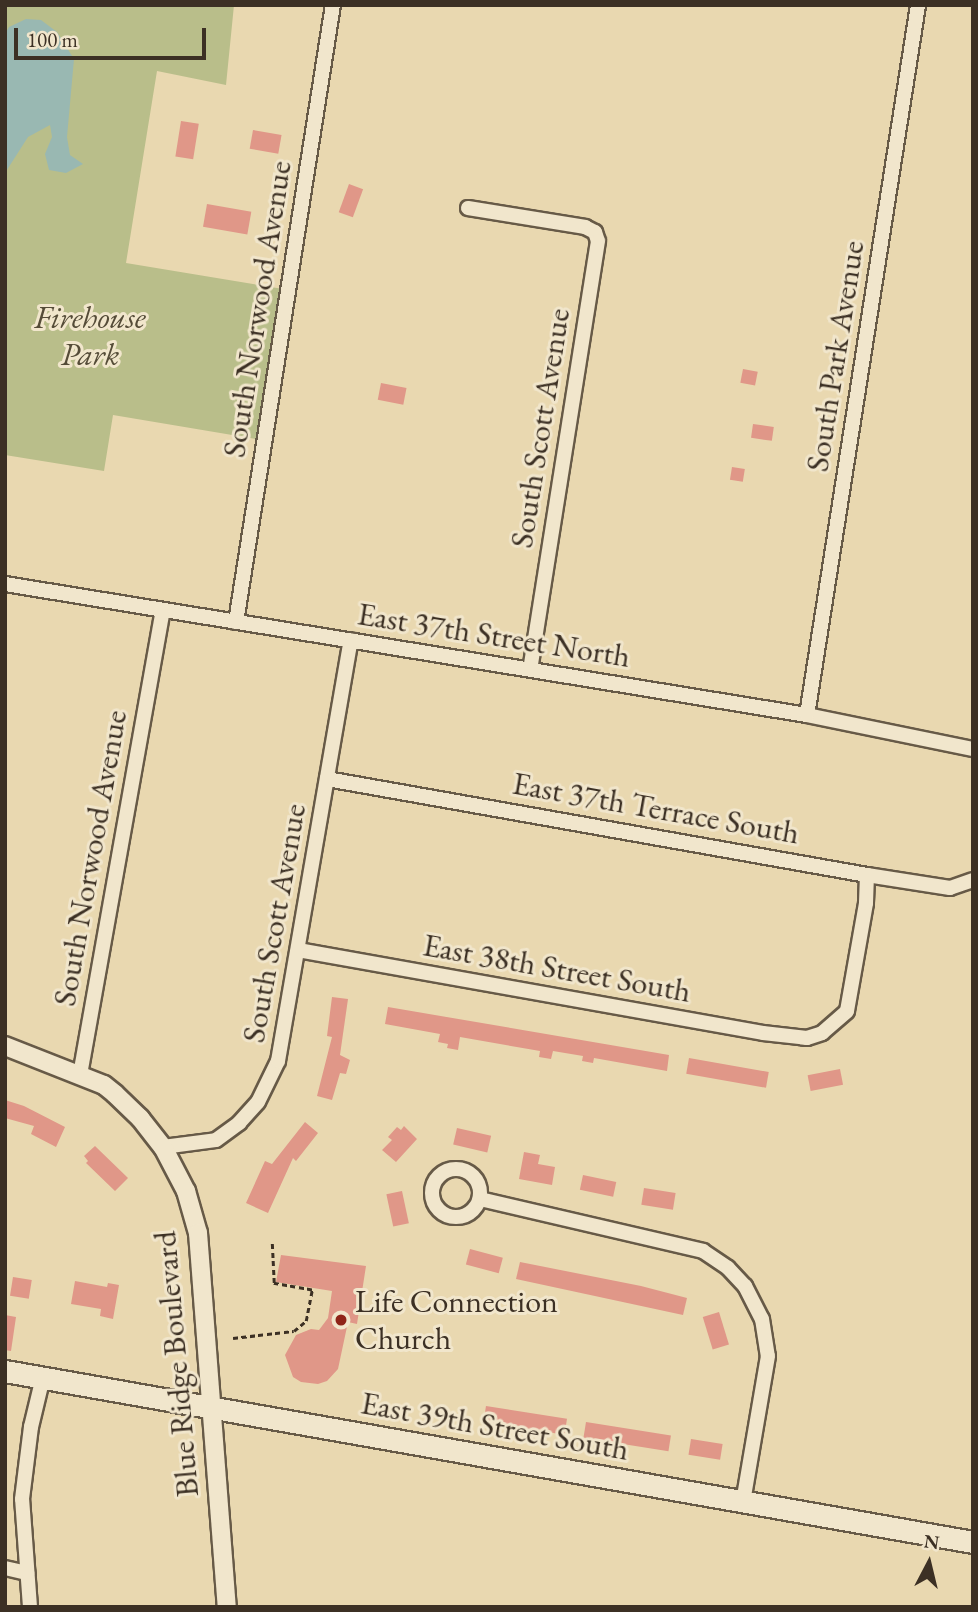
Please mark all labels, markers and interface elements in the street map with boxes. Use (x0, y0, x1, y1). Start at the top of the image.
scale bar (18, 14, 210, 58)
text: 100 m (27, 26, 78, 53)
street label: South Norwood Avenue (215, 158, 299, 460)
street label: South Park Avenue (798, 238, 872, 474)
park label: Firehouse Park (34, 299, 146, 374)
street label: South Scott Avenue (502, 306, 578, 550)
street label: East 37th Street North (355, 594, 633, 676)
street label: South Norwood Avenue (45, 707, 135, 1009)
street label: East 37th Terrace South (510, 764, 802, 852)
street label: South Scott Avenue (234, 801, 314, 1045)
street label: East 38th Street South (420, 926, 694, 1010)
street label: Blue Ridge Boulevard (145, 1229, 207, 1499)
place label: Life Connection Church (355, 1283, 558, 1358)
marker: Life Connection Church (333, 1312, 349, 1328)
street label: East 39th Street South (358, 1384, 632, 1468)
north arrow (894, 1528, 964, 1598)
text: N (922, 1528, 941, 1555)

